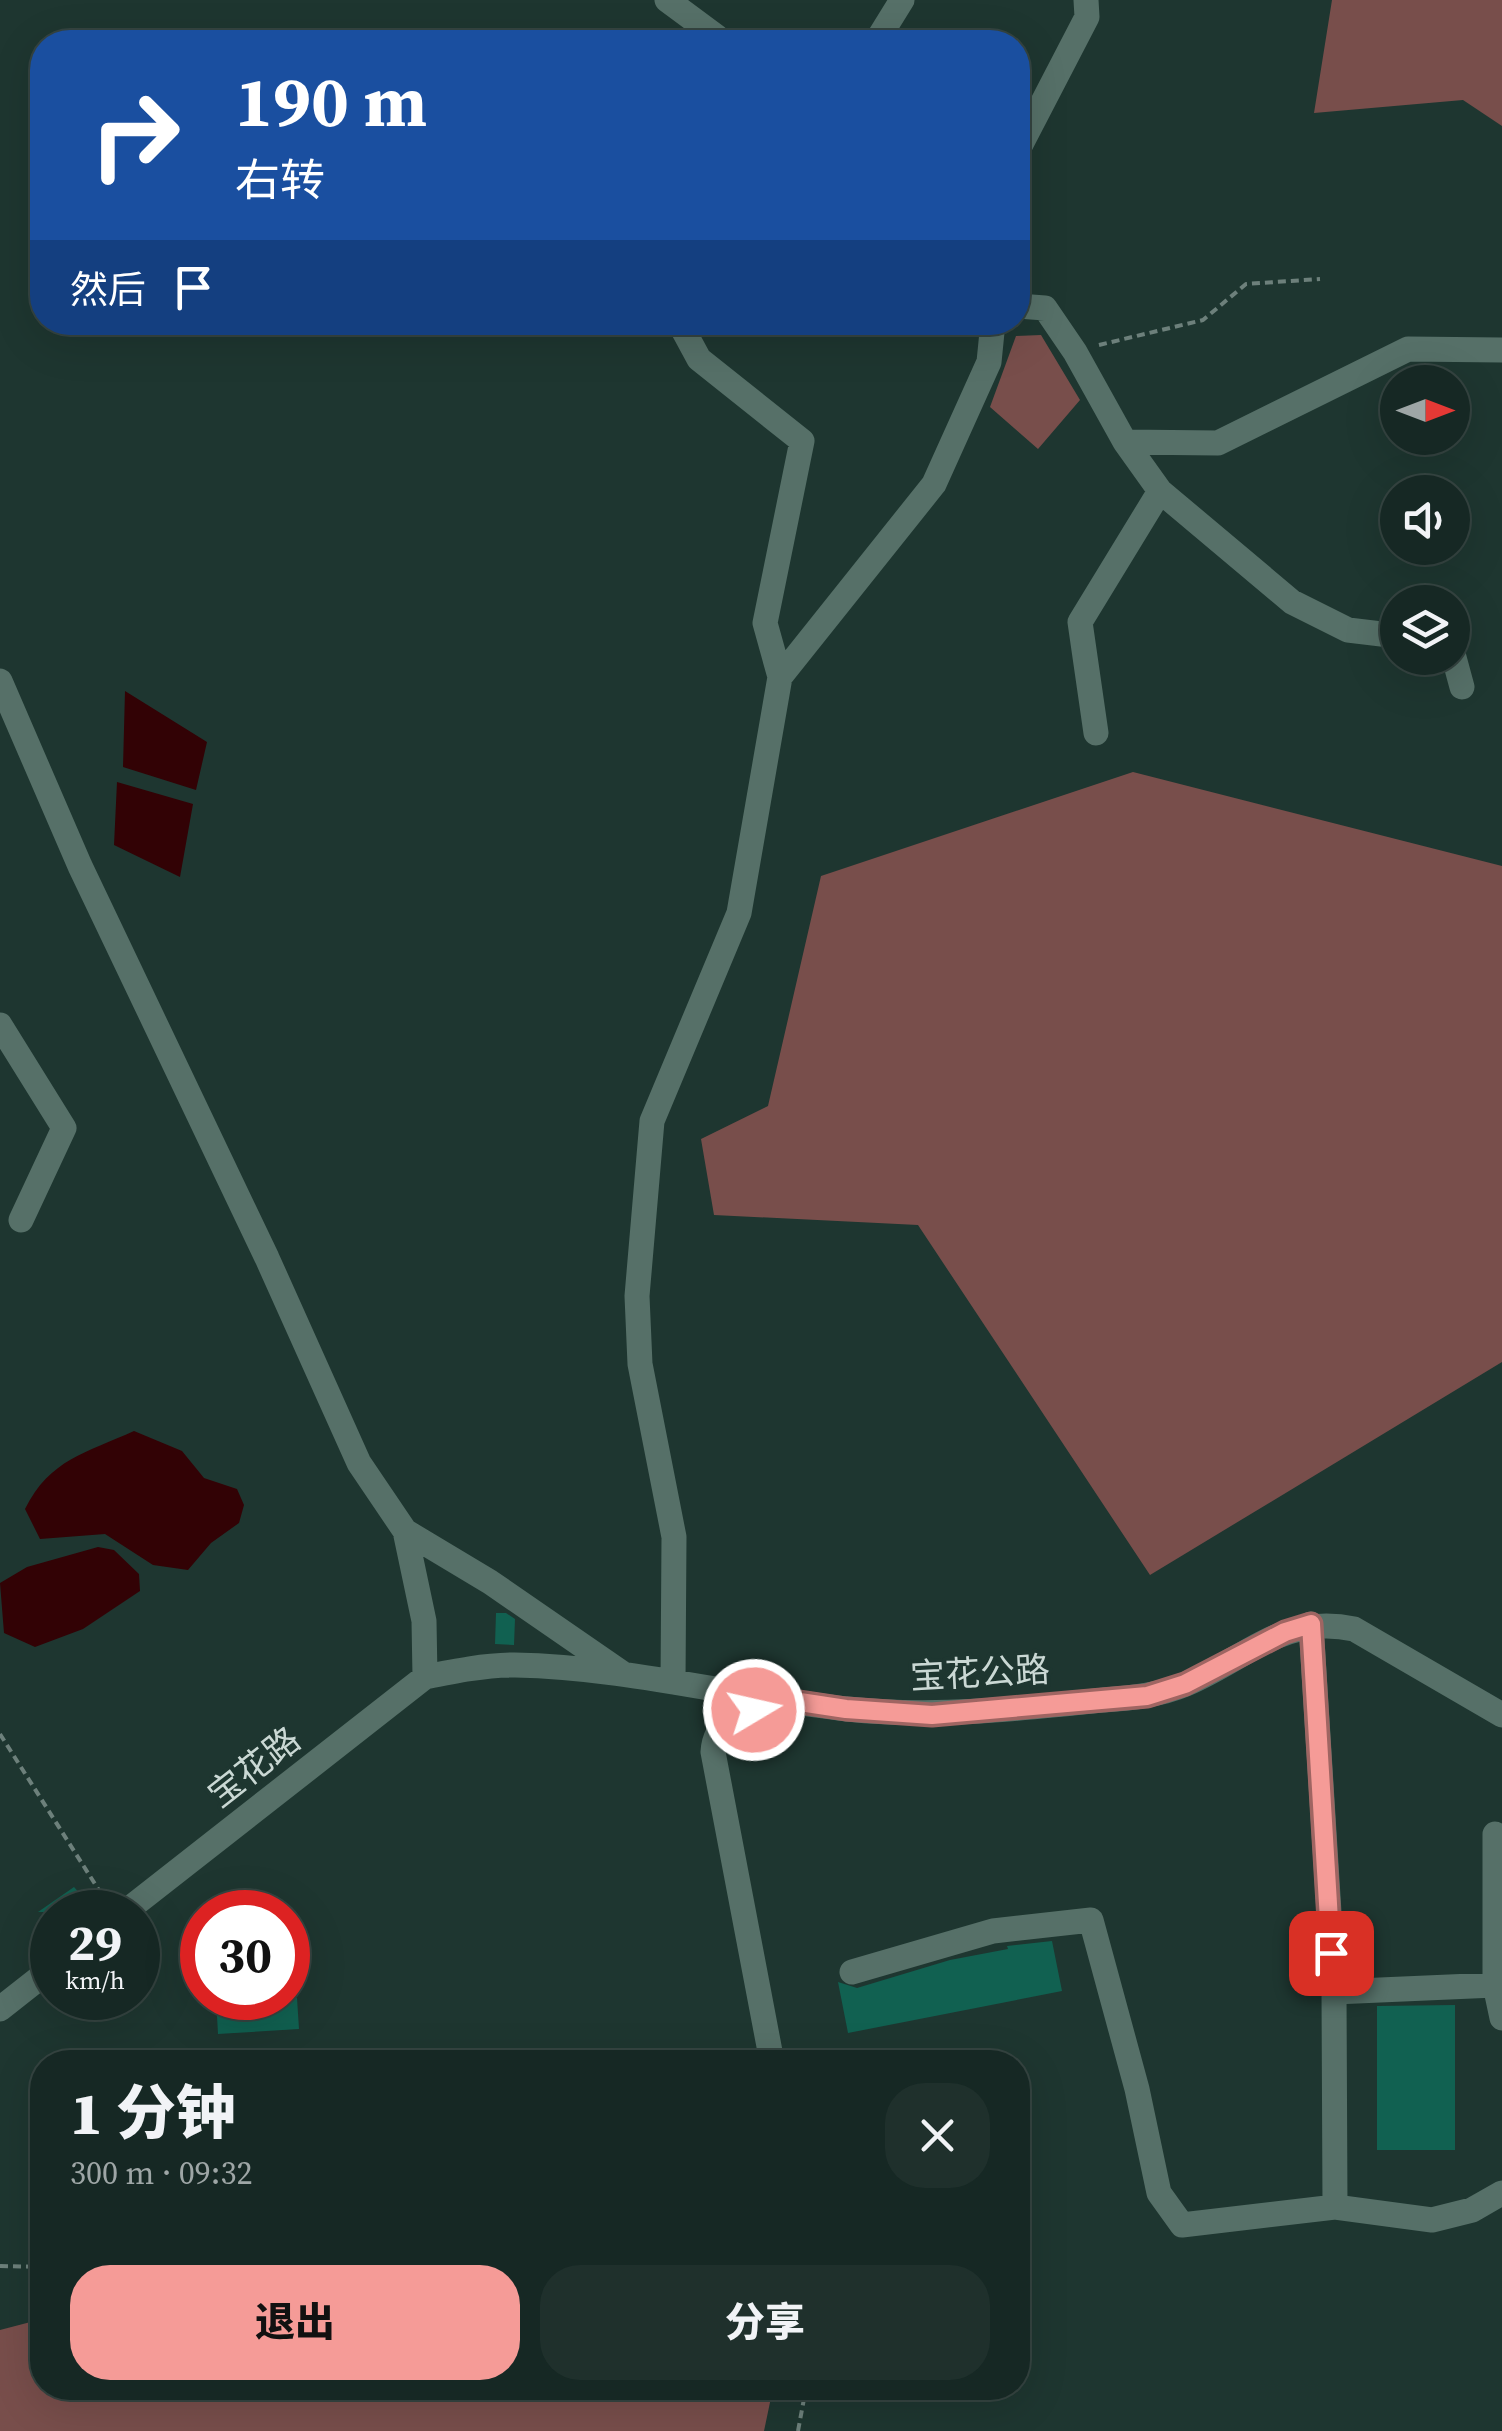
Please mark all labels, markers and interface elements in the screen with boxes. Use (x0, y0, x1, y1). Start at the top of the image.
text: 190 m (235, 53, 427, 149)
icon: right (70, 70, 200, 200)
text: 右转 (235, 149, 325, 211)
icon: arrive (166, 260, 221, 315)
text: 然后 (70, 264, 146, 316)
north arrow (1380, 365, 1470, 455)
map controls (1380, 365, 1470, 675)
button: sound (1380, 475, 1470, 565)
button: layers (1380, 585, 1470, 675)
street label: 宝花公路 (909, 1645, 1051, 1701)
position arrow (702, 1658, 806, 1762)
street label: 宝花路 (198, 1716, 310, 1818)
speed limit sign: 30 (180, 1890, 310, 2020)
text: 29 (68, 1908, 122, 1977)
pin (1289, 1911, 1374, 1996)
icon: arrive (1304, 1926, 1359, 1981)
text: km/h (65, 1963, 125, 1997)
text: 1 分钟 (70, 2072, 236, 2154)
button: close (885, 2083, 990, 2188)
text: 300 m · 09:32 (70, 2151, 252, 2195)
button: 退出 (70, 2265, 520, 2380)
button: 分享 (540, 2265, 990, 2380)

